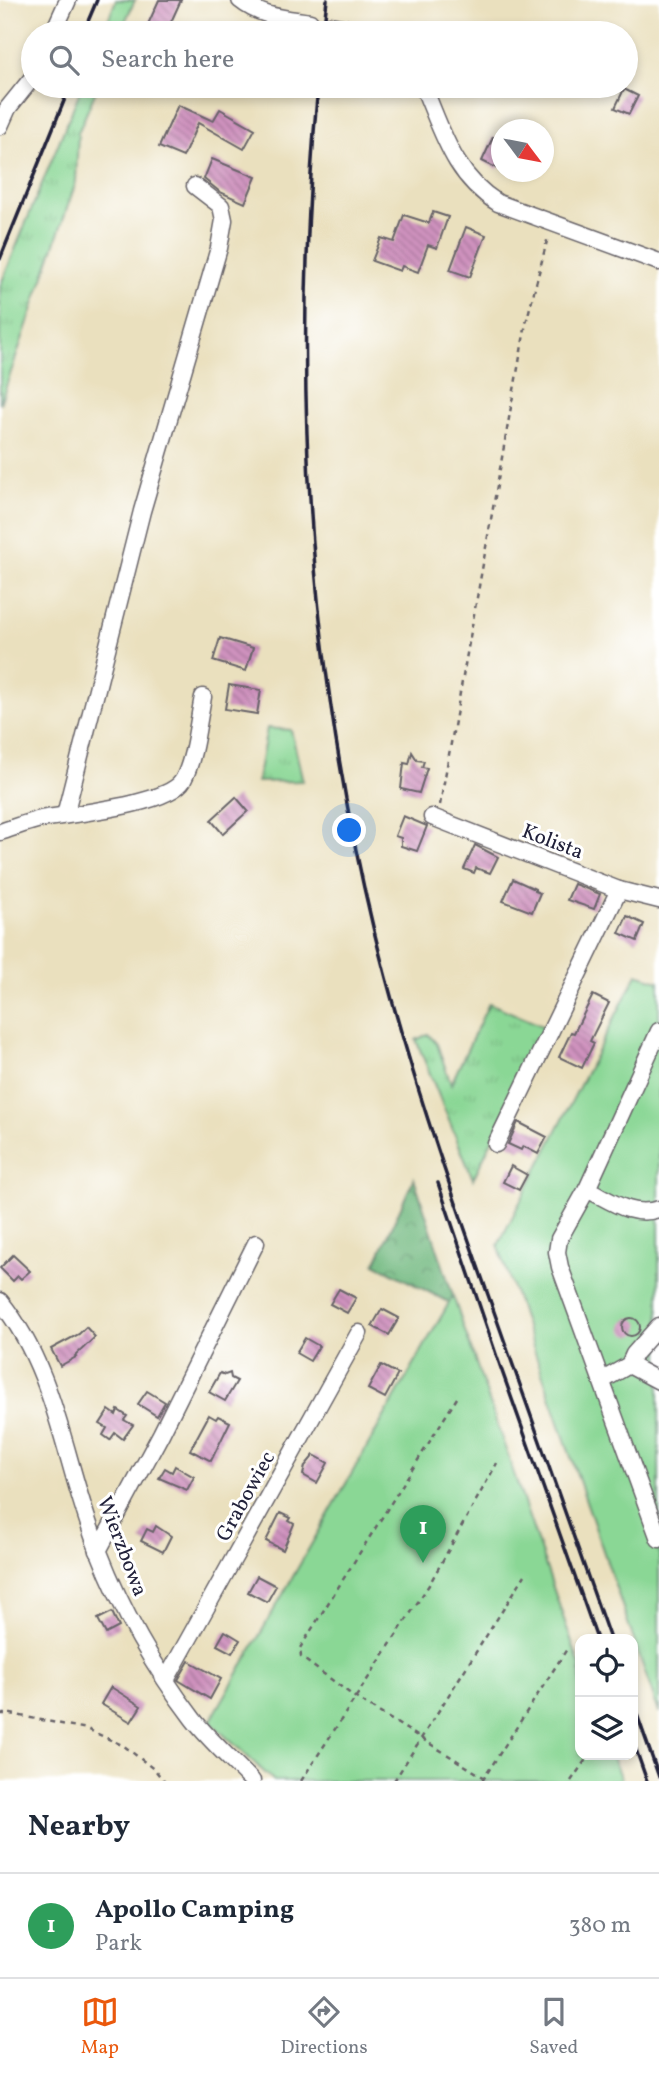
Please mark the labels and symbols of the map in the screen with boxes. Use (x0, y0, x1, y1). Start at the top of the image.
north arrow (491, 119, 554, 182)
your location (332, 813, 366, 847)
street label: Kolista (517, 817, 587, 867)
street label: Grabowiec (210, 1446, 283, 1547)
street label: Wierzbowa (89, 1492, 154, 1601)
pin: 1 (400, 1505, 446, 1563)

